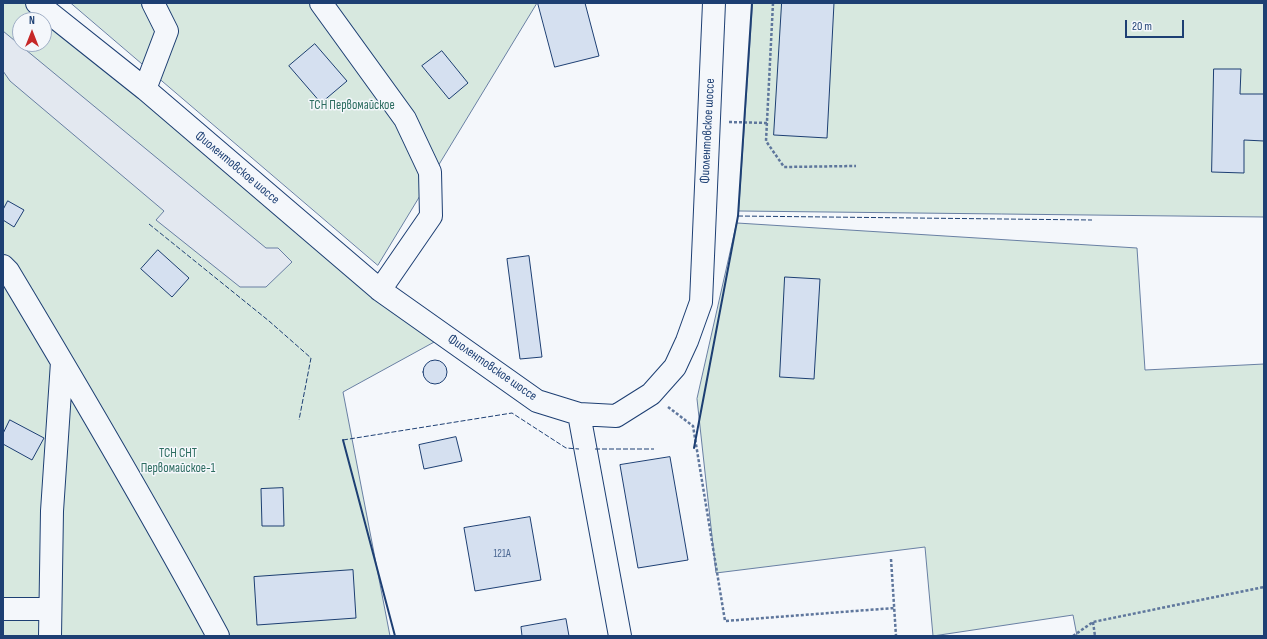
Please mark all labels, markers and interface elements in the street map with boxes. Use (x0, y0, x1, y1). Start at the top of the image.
north arrow (12, 12, 52, 52)
scale bar (1127, 12, 1186, 38)
text: N (29, 14, 35, 27)
text: 20 m (1132, 19, 1152, 34)
street label: Фиолентовское шоссе (697, 78, 719, 184)
park label: ТСН Первомайское (309, 98, 395, 114)
street label: Фиолентовское шоссе (192, 128, 282, 208)
street label: Фиолентовское шоссе (444, 331, 540, 405)
park label: ТСН СНТ Первомайское-1 (141, 446, 215, 477)
house number: 121А (493, 547, 511, 561)

